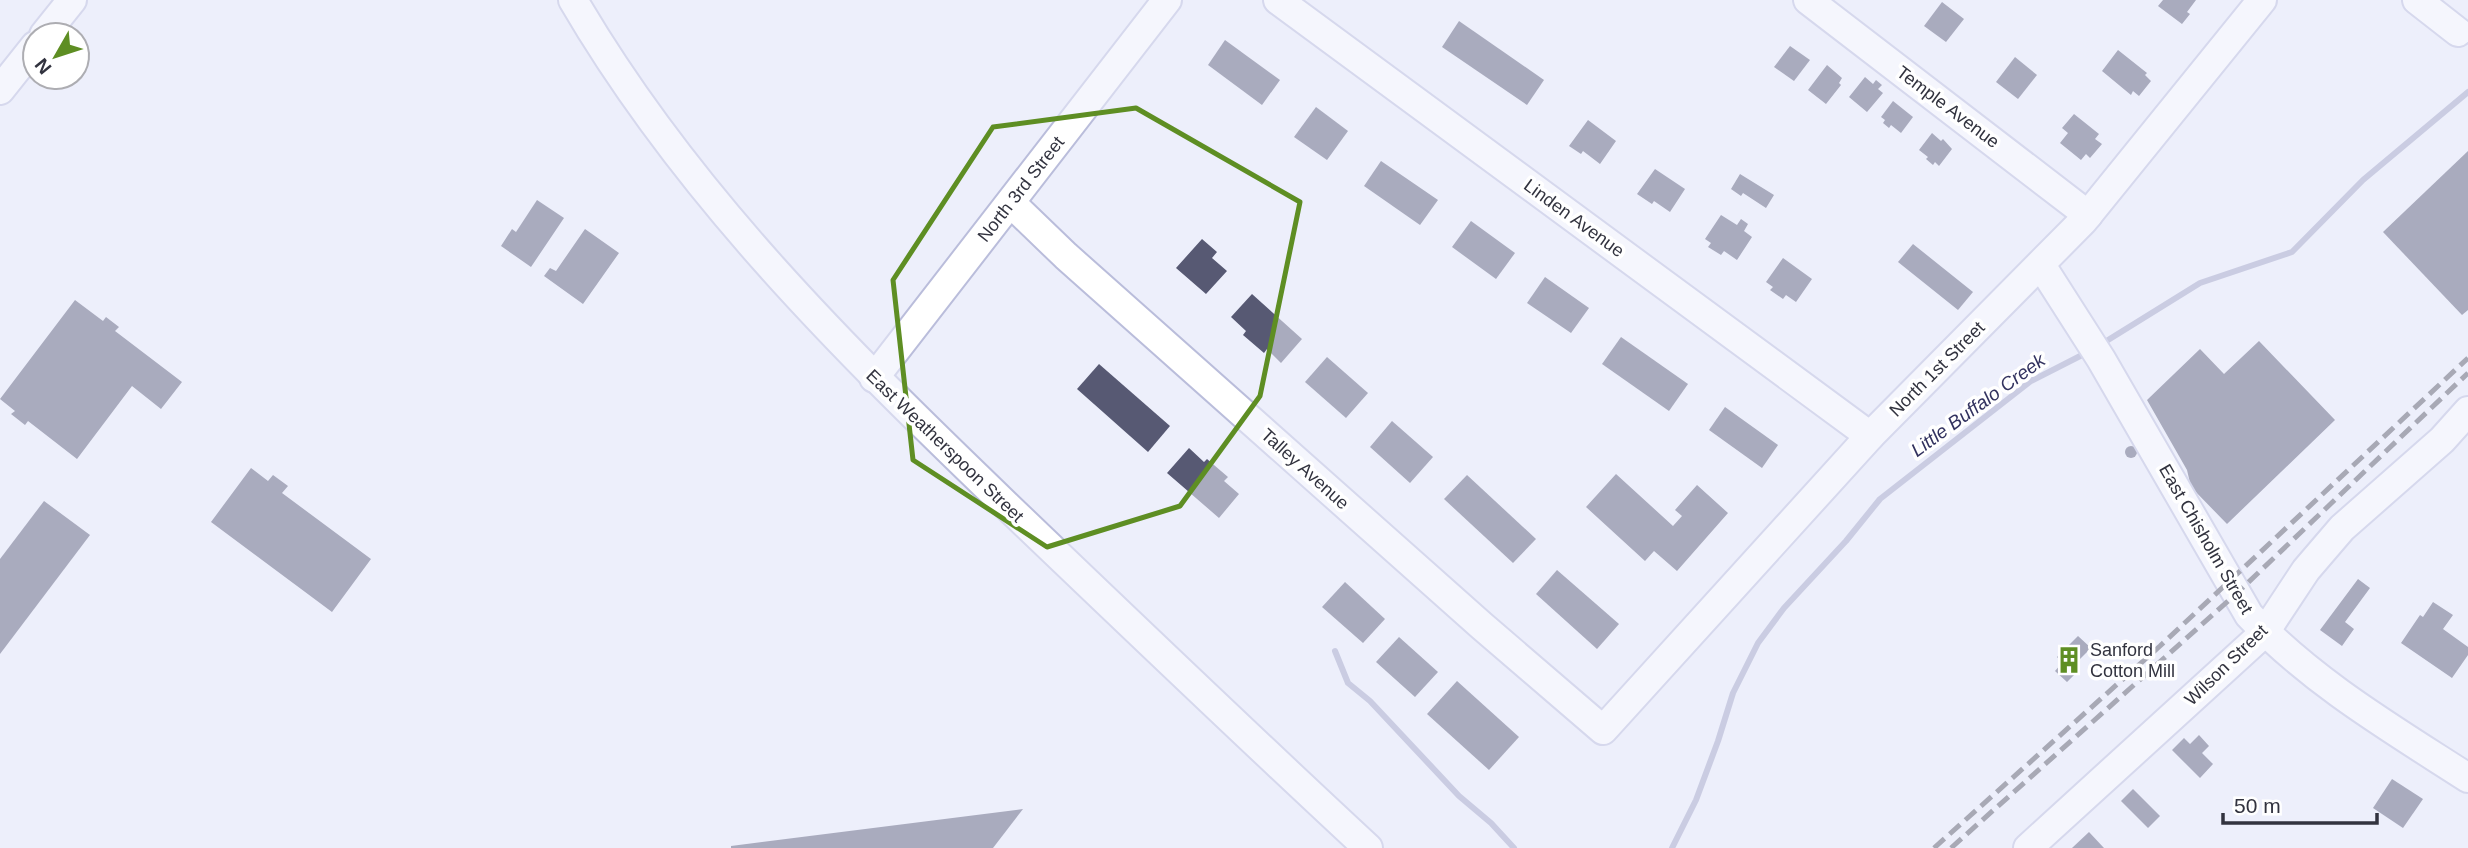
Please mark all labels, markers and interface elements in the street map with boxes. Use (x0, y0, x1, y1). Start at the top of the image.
north arrow (21, 21, 91, 91)
text: N (31, 54, 56, 78)
street label: Temple Avenue (1893, 62, 2003, 152)
street label: North 3rd Street (974, 132, 1068, 246)
street label: Linden Avenue (1520, 175, 1628, 261)
street label: North 1st Street (1885, 317, 1989, 421)
water label: Little Buffalo Creek (1907, 348, 2050, 461)
street label: East Weatherspoon Street (862, 366, 1028, 526)
street label: Talley Avenue (1257, 425, 1353, 513)
street label: East Chisholm Street (2155, 461, 2257, 617)
street label: Wilson Street (2181, 621, 2271, 709)
place label: Sanford Cotton Mill (2090, 640, 2175, 681)
building icon: Sanford Cotton Mill (2054, 645, 2084, 675)
scale bar (2223, 782, 2377, 826)
text: 50 m (2234, 794, 2281, 817)

